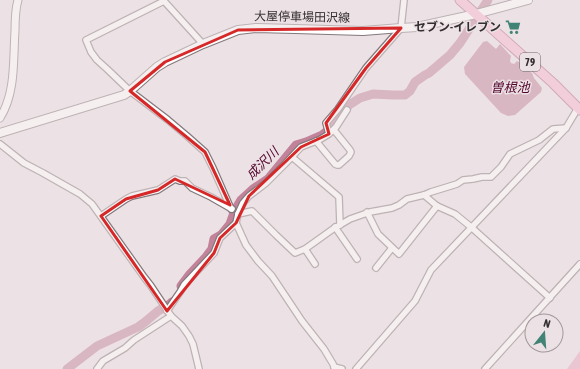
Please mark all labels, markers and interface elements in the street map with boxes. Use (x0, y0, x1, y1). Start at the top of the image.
street label: 大屋停車場田沢線 (254, 9, 350, 25)
supermarket icon: セブン-イレブン (504, 18, 522, 36)
place label: セブン-イレブン (414, 20, 501, 34)
road number: 79 (520, 53, 540, 71)
water label: 曽根池 (490, 80, 531, 95)
water label: 成沢川 (243, 143, 283, 182)
north arrow (524, 313, 564, 353)
text: N (542, 317, 552, 330)

